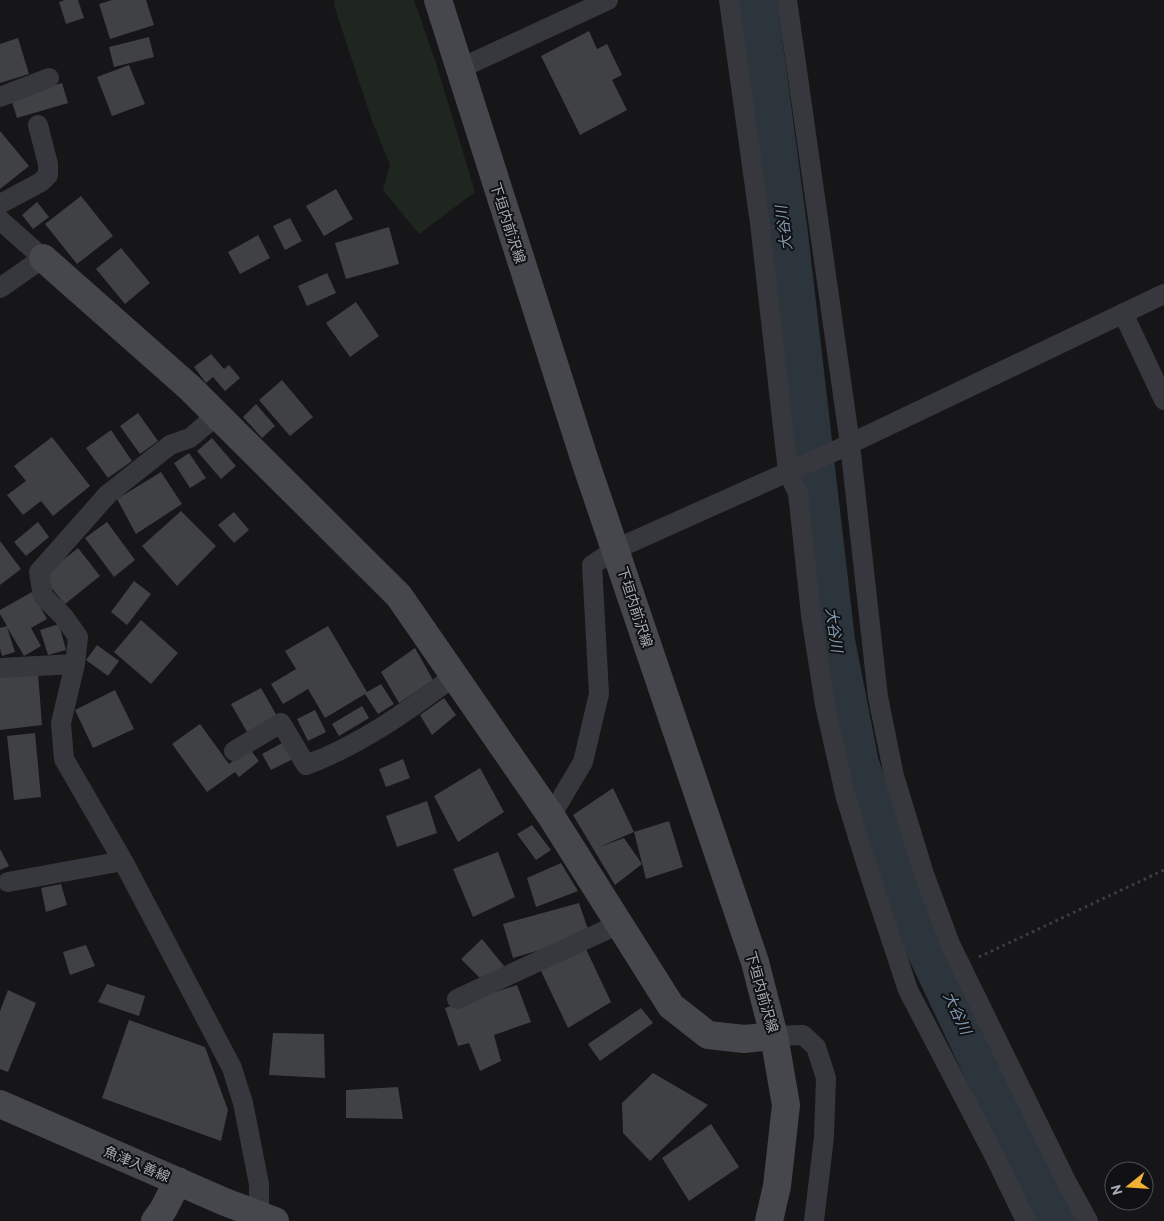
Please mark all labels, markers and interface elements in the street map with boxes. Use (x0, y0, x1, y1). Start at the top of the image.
street label: 下垣内前沢線 (486, 181, 529, 266)
water label: 大谷川 (773, 202, 798, 251)
street label: 下垣内前沢線 (613, 565, 656, 650)
water label: 大谷川 (820, 607, 845, 656)
street label: 下垣内前沢線 (741, 949, 781, 1035)
water label: 大谷川 (938, 989, 975, 1040)
street label: 魚津入善線 (101, 1144, 172, 1187)
north arrow (1104, 1161, 1154, 1211)
text: N (1108, 1182, 1128, 1197)

